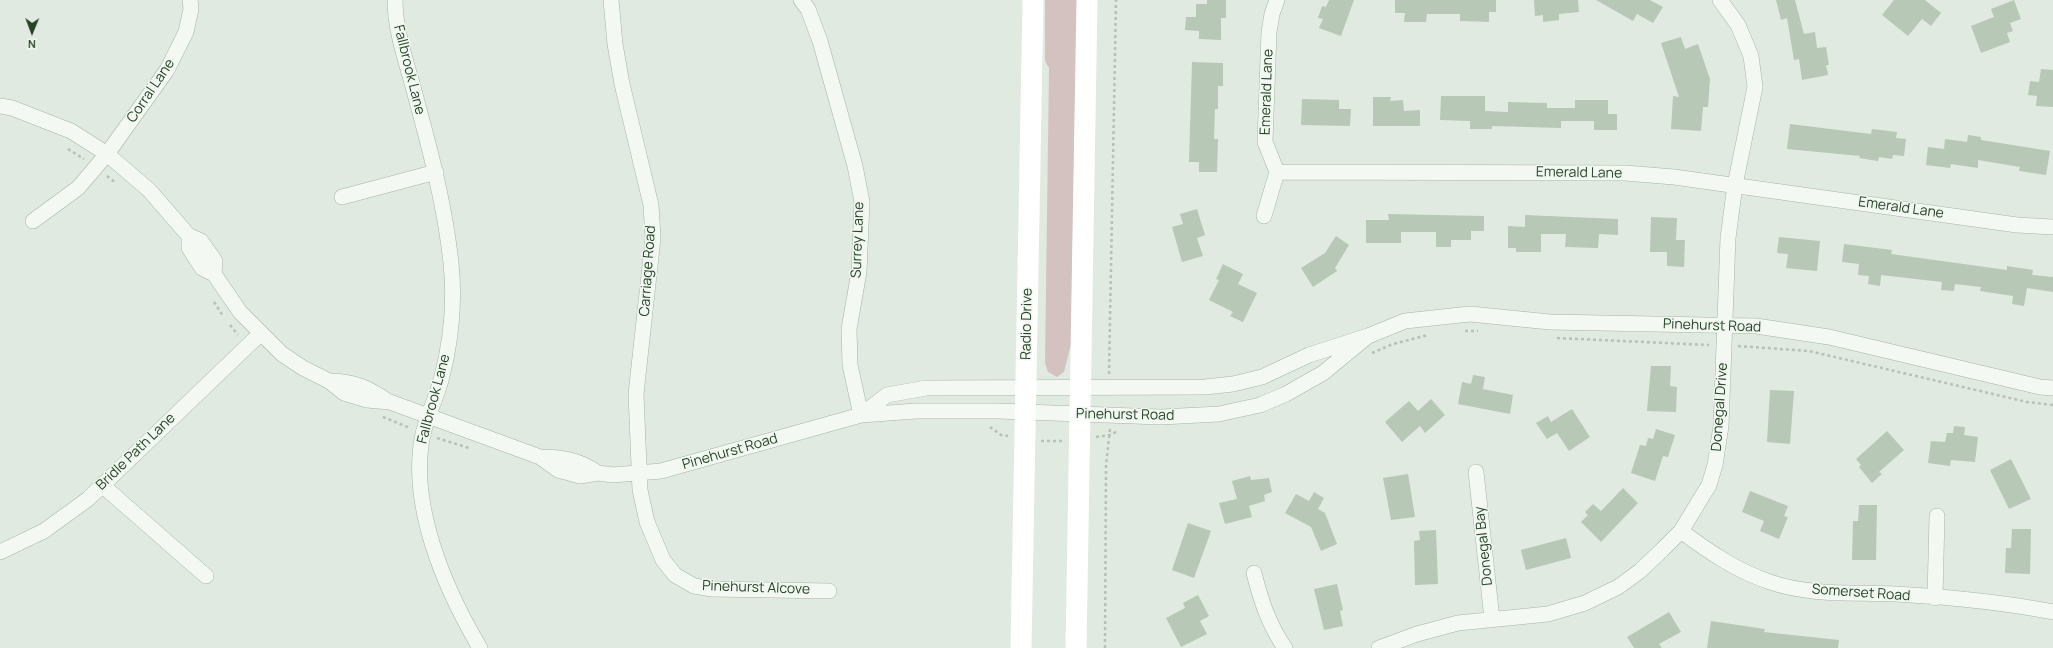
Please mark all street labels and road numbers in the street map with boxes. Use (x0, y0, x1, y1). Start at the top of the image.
street label: Fallbrook Lane (390, 23, 428, 117)
street label: Emerald Lane (1257, 49, 1277, 135)
street label: Corral Lane (124, 56, 178, 126)
street label: Emerald Lane (1536, 164, 1622, 182)
street label: Emerald Lane (1857, 194, 1945, 222)
street label: Surrey Lane (848, 201, 868, 279)
street label: Carriage Road (636, 225, 660, 317)
street label: Radio Drive (1018, 288, 1036, 360)
street label: Pinehurst Road (1662, 316, 1762, 336)
street label: Fallbrook Lane (414, 352, 454, 446)
street label: Donegal Drive (1709, 362, 1731, 452)
street label: Pinehurst Road (1076, 406, 1174, 424)
street label: Bridle Path Lane (93, 410, 179, 494)
street label: Pinehurst Road (680, 430, 780, 474)
street label: Donegal Bay (1471, 506, 1497, 586)
street label: Pinehurst Alcove (702, 578, 810, 598)
street label: Somerset Road (1811, 581, 1911, 605)

